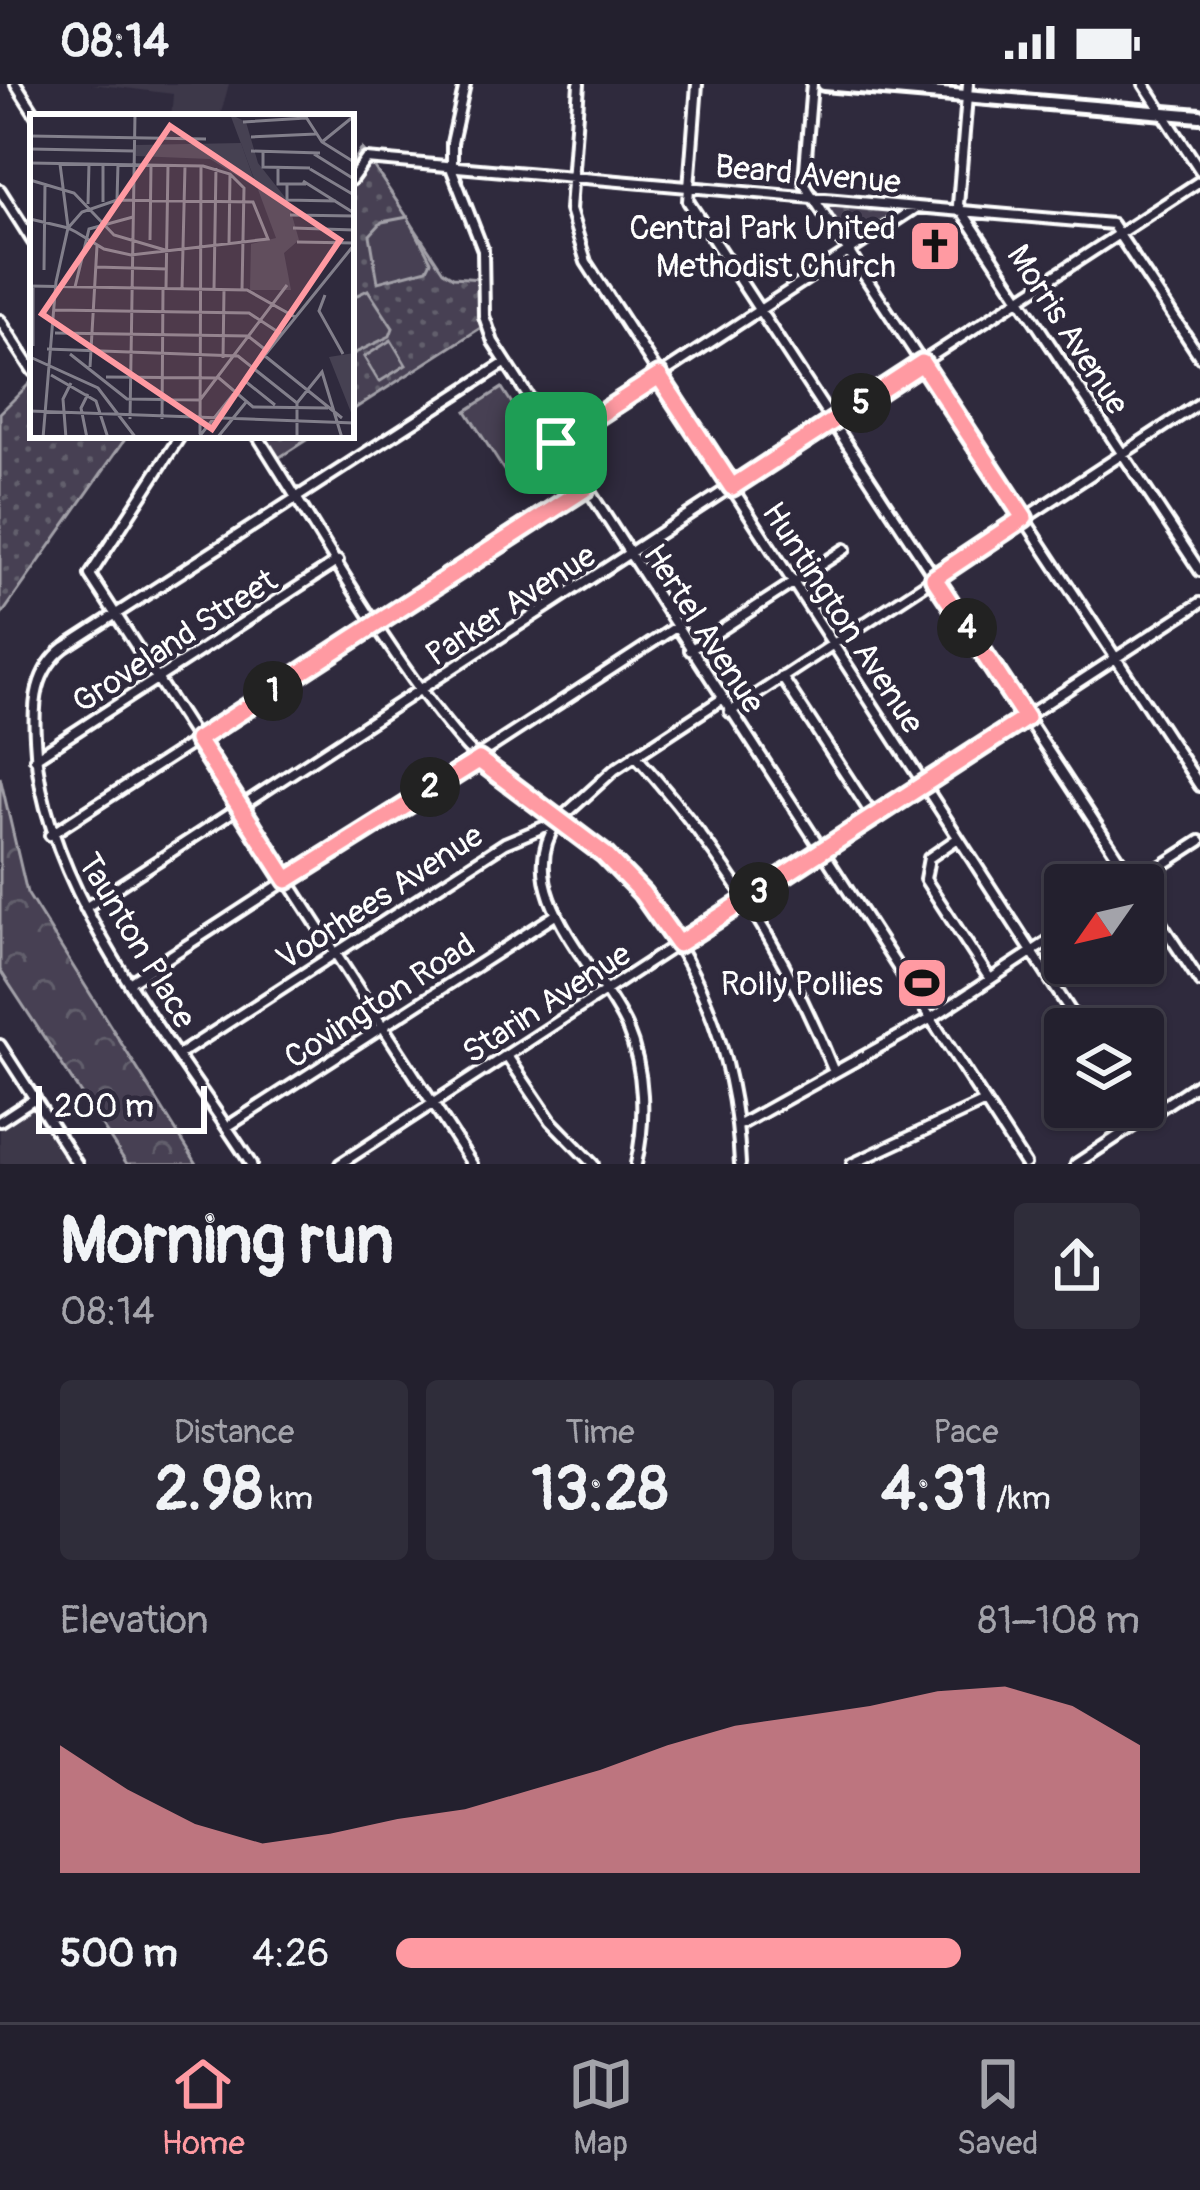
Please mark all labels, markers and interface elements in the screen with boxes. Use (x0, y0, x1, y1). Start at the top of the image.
text: 08:14 (60, 14, 169, 70)
inset map (30, 114, 354, 438)
street label: Beard Avenue (713, 146, 902, 203)
place label: Central Park United Methodist Church (629, 208, 896, 287)
church icon: Central Park United Methodist Church (907, 218, 963, 274)
street label: Morris Avenue (998, 237, 1138, 422)
pin: 5 (831, 373, 891, 433)
text: 5 (852, 382, 870, 423)
pin (505, 392, 607, 494)
icon: arrive (523, 410, 589, 476)
street label: Huntington Avenue (753, 494, 933, 741)
street label: Parker Avenue (418, 535, 604, 675)
street label: Hertel Avenue (634, 536, 774, 721)
street label: Groveland Street (65, 560, 285, 723)
pin: 4 (937, 598, 997, 658)
text: 4 (957, 607, 977, 648)
pin: 1 (243, 661, 303, 721)
text: 1 (267, 670, 279, 711)
pin: 2 (400, 757, 460, 817)
text: 2 (421, 766, 439, 807)
street label: Voorhees Avenue (269, 815, 491, 979)
street label: Taunton Place (68, 846, 205, 1036)
pin: 3 (729, 862, 789, 922)
north arrow (1044, 864, 1164, 984)
map controls (1044, 864, 1164, 1128)
text: 3 (750, 871, 768, 912)
street label: Covington Road (277, 925, 483, 1078)
street label: Starin Avenue (455, 934, 639, 1073)
sports icon: Rolly Pollies (894, 955, 950, 1011)
place label: Rolly Pollies (721, 964, 883, 1005)
button: layers (1044, 1008, 1164, 1128)
scale bar (36, 1080, 207, 1133)
text: 200 m (54, 1086, 154, 1127)
text: Morning run (60, 1200, 394, 1283)
button: share (1014, 1203, 1140, 1329)
text: 08:14 (60, 1287, 155, 1336)
text: Distance (174, 1412, 294, 1453)
text: Time (566, 1412, 634, 1453)
text: Pace (933, 1412, 999, 1453)
text: 2.98 (155, 1453, 263, 1528)
text: 13:28 (532, 1453, 668, 1528)
text: 4:31 (881, 1453, 989, 1528)
text: km (263, 1478, 313, 1519)
text: /km (989, 1478, 1051, 1519)
text: Elevation (60, 1596, 209, 1645)
text: 81–108 m (977, 1596, 1140, 1645)
text: 500 m (60, 1929, 178, 1978)
text: 4:26 (252, 1929, 330, 1978)
tab: Home (161, 2051, 245, 2164)
tab: Map (568, 2051, 634, 2164)
tab: Saved (957, 2051, 1039, 2164)

